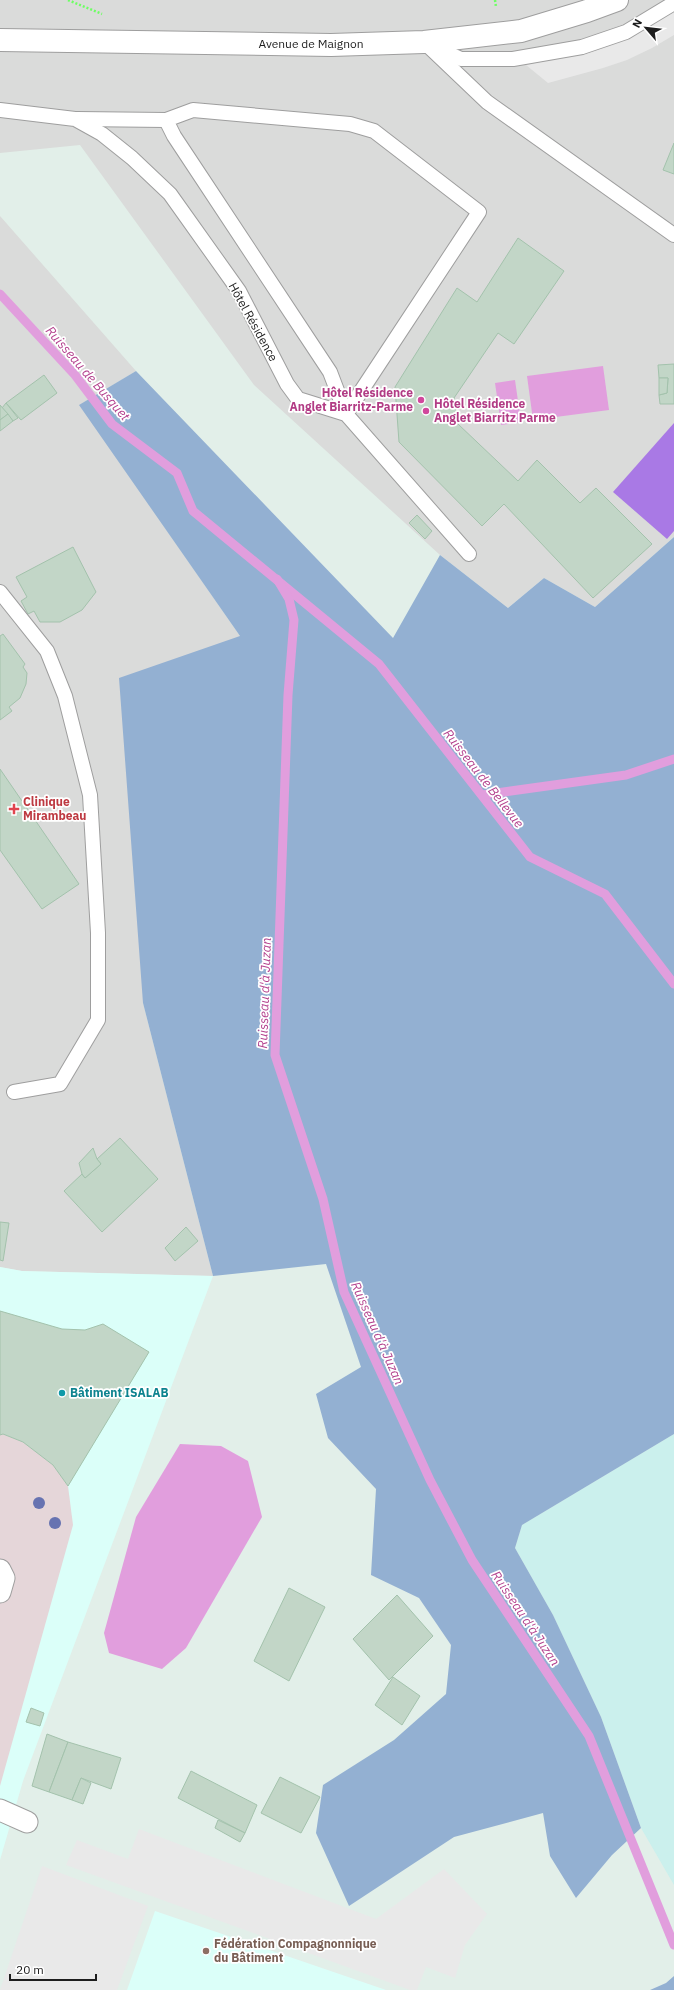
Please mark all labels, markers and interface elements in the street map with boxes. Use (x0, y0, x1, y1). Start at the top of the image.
north arrow (626, 8, 666, 48)
text: N (629, 16, 645, 30)
street label: Avenue de Maignon (258, 36, 364, 51)
street label: Hôtel Résidence (226, 280, 282, 364)
water label: Ruisseau de Busquet (42, 323, 134, 425)
place label: Hôtel Résidence Anglet Biarritz-Parme (290, 385, 413, 414)
marker: Hôtel Résidence Anglet Biarritz-Parme (416, 395, 426, 405)
place label: Hôtel Résidence Anglet Biarritz Parme (434, 396, 556, 425)
marker: Hôtel Résidence Anglet Biarritz Parme (421, 406, 431, 416)
water label: Ruisseau de Bellevue (440, 725, 528, 831)
place label: Clinique Mirambeau (23, 794, 87, 823)
marker: Clinique Mirambeau (8, 803, 20, 815)
water label: Ruisseau d'à Juzan (254, 937, 275, 1049)
water label: Ruisseau d'à Juzan (347, 1279, 408, 1387)
place label: Bâtiment ISALAB (70, 1385, 169, 1400)
marker: Bâtiment ISALAB (57, 1388, 67, 1398)
water label: Ruisseau d'à Juzan (487, 1567, 564, 1669)
place label: Fédération Compagnonnique du Bâtiment (214, 1936, 377, 1965)
marker: Fédération Compagnonnique du Bâtiment (201, 1946, 211, 1956)
scale bar (10, 1956, 96, 1982)
text: 20 m (16, 1962, 44, 1977)

